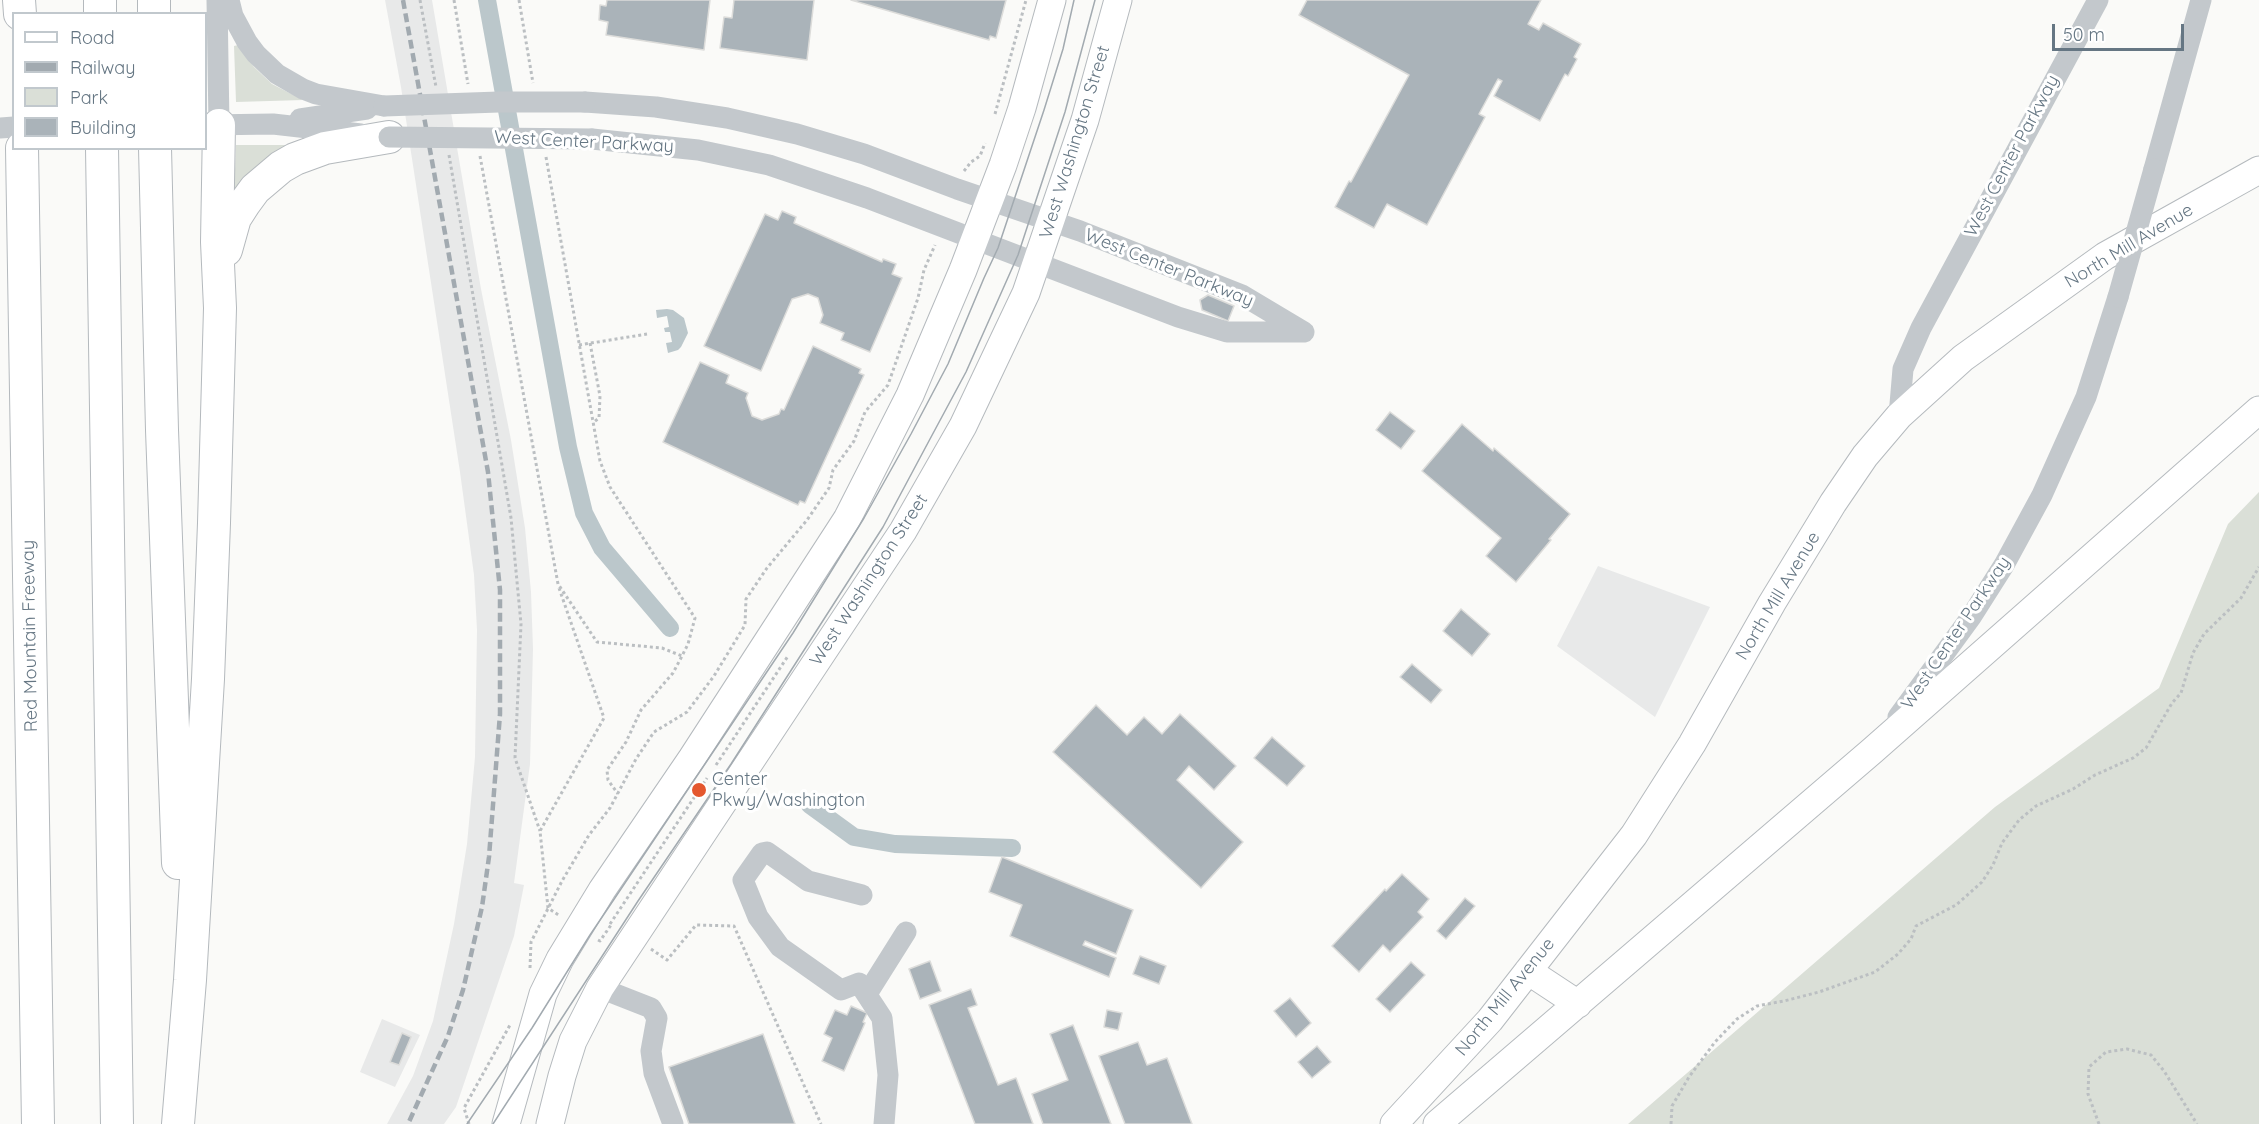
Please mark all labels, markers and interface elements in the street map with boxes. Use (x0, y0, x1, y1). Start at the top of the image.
legend (12, 12, 207, 150)
scale bar (2055, 12, 2187, 50)
text: 50 m (2063, 23, 2105, 46)
text: Road (70, 26, 115, 49)
street label: West Washington Street (1035, 43, 1115, 241)
text: Railway (70, 56, 136, 79)
street label: West Center Parkway (1960, 71, 2064, 241)
text: Park (70, 86, 108, 109)
text: Building (70, 116, 136, 139)
street label: West Center Parkway (494, 127, 674, 157)
street label: North Mill Avenue (2061, 199, 2197, 293)
street label: West Center Parkway (1082, 224, 1256, 312)
street label: West Washington Street (805, 490, 933, 670)
street label: North Mill Avenue (1731, 528, 1825, 664)
street label: Red Mountain Freeway (18, 540, 42, 732)
street label: West Center Parkway (1897, 552, 2015, 714)
place label: Center Pkwy/Washington (712, 769, 865, 812)
marker: Center Pkwy/Washington (690, 781, 708, 799)
street label: North Mill Avenue (1451, 934, 1559, 1060)

